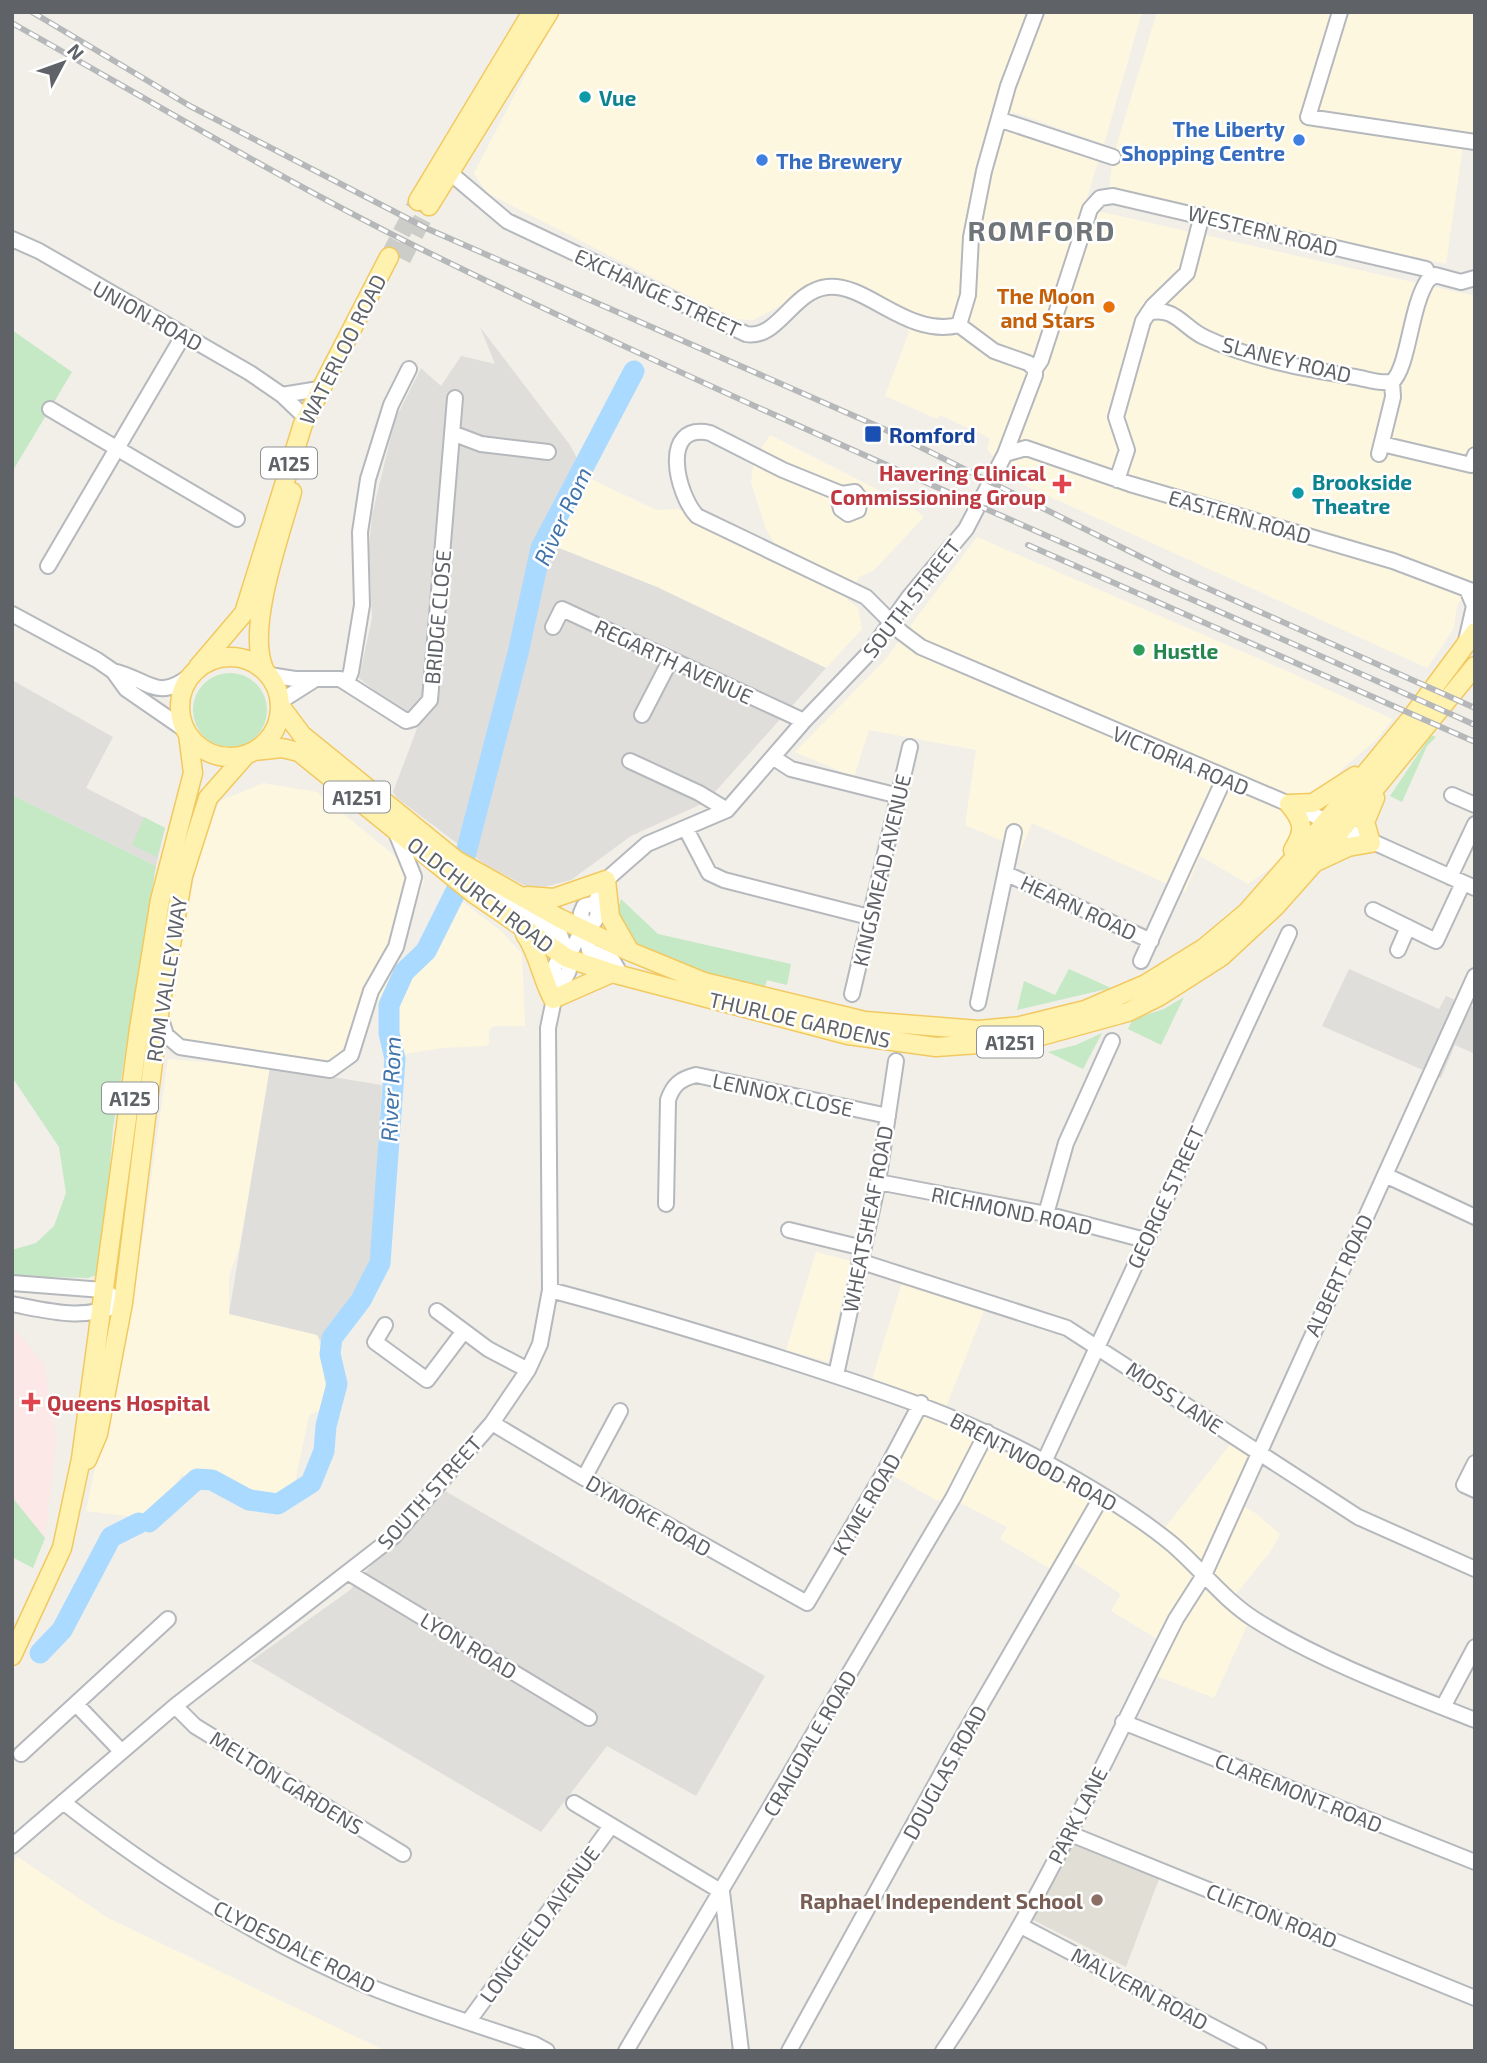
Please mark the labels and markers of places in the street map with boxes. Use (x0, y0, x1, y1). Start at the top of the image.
place label: Vue (599, 85, 636, 110)
marker: Vue (577, 89, 593, 105)
place label: The Liberty Shopping Centre (1121, 116, 1285, 165)
marker: The Liberty Shopping Centre (1291, 132, 1307, 148)
place label: The Brewery (776, 148, 902, 174)
marker: The Brewery (754, 152, 770, 168)
place label: The Moon and Stars (997, 283, 1095, 332)
marker: The Moon and Stars (1101, 299, 1117, 315)
place label: Romford (889, 422, 976, 447)
marker: Romford (863, 424, 883, 444)
place label: Havering Clinical Commissioning Group (830, 460, 1046, 509)
place label: Brookside Theatre (1312, 469, 1412, 518)
marker: Havering Clinical Commissioning Group (1052, 474, 1072, 494)
marker: Brookside Theatre (1290, 485, 1306, 501)
place label: Hustle (1153, 638, 1219, 663)
marker: Hustle (1131, 642, 1147, 658)
place label: Queens Hospital (47, 1390, 210, 1416)
marker: Queens Hospital (21, 1392, 41, 1412)
place label: Raphael Independent School (800, 1888, 1083, 1913)
marker: Raphael Independent School (1089, 1892, 1105, 1908)

